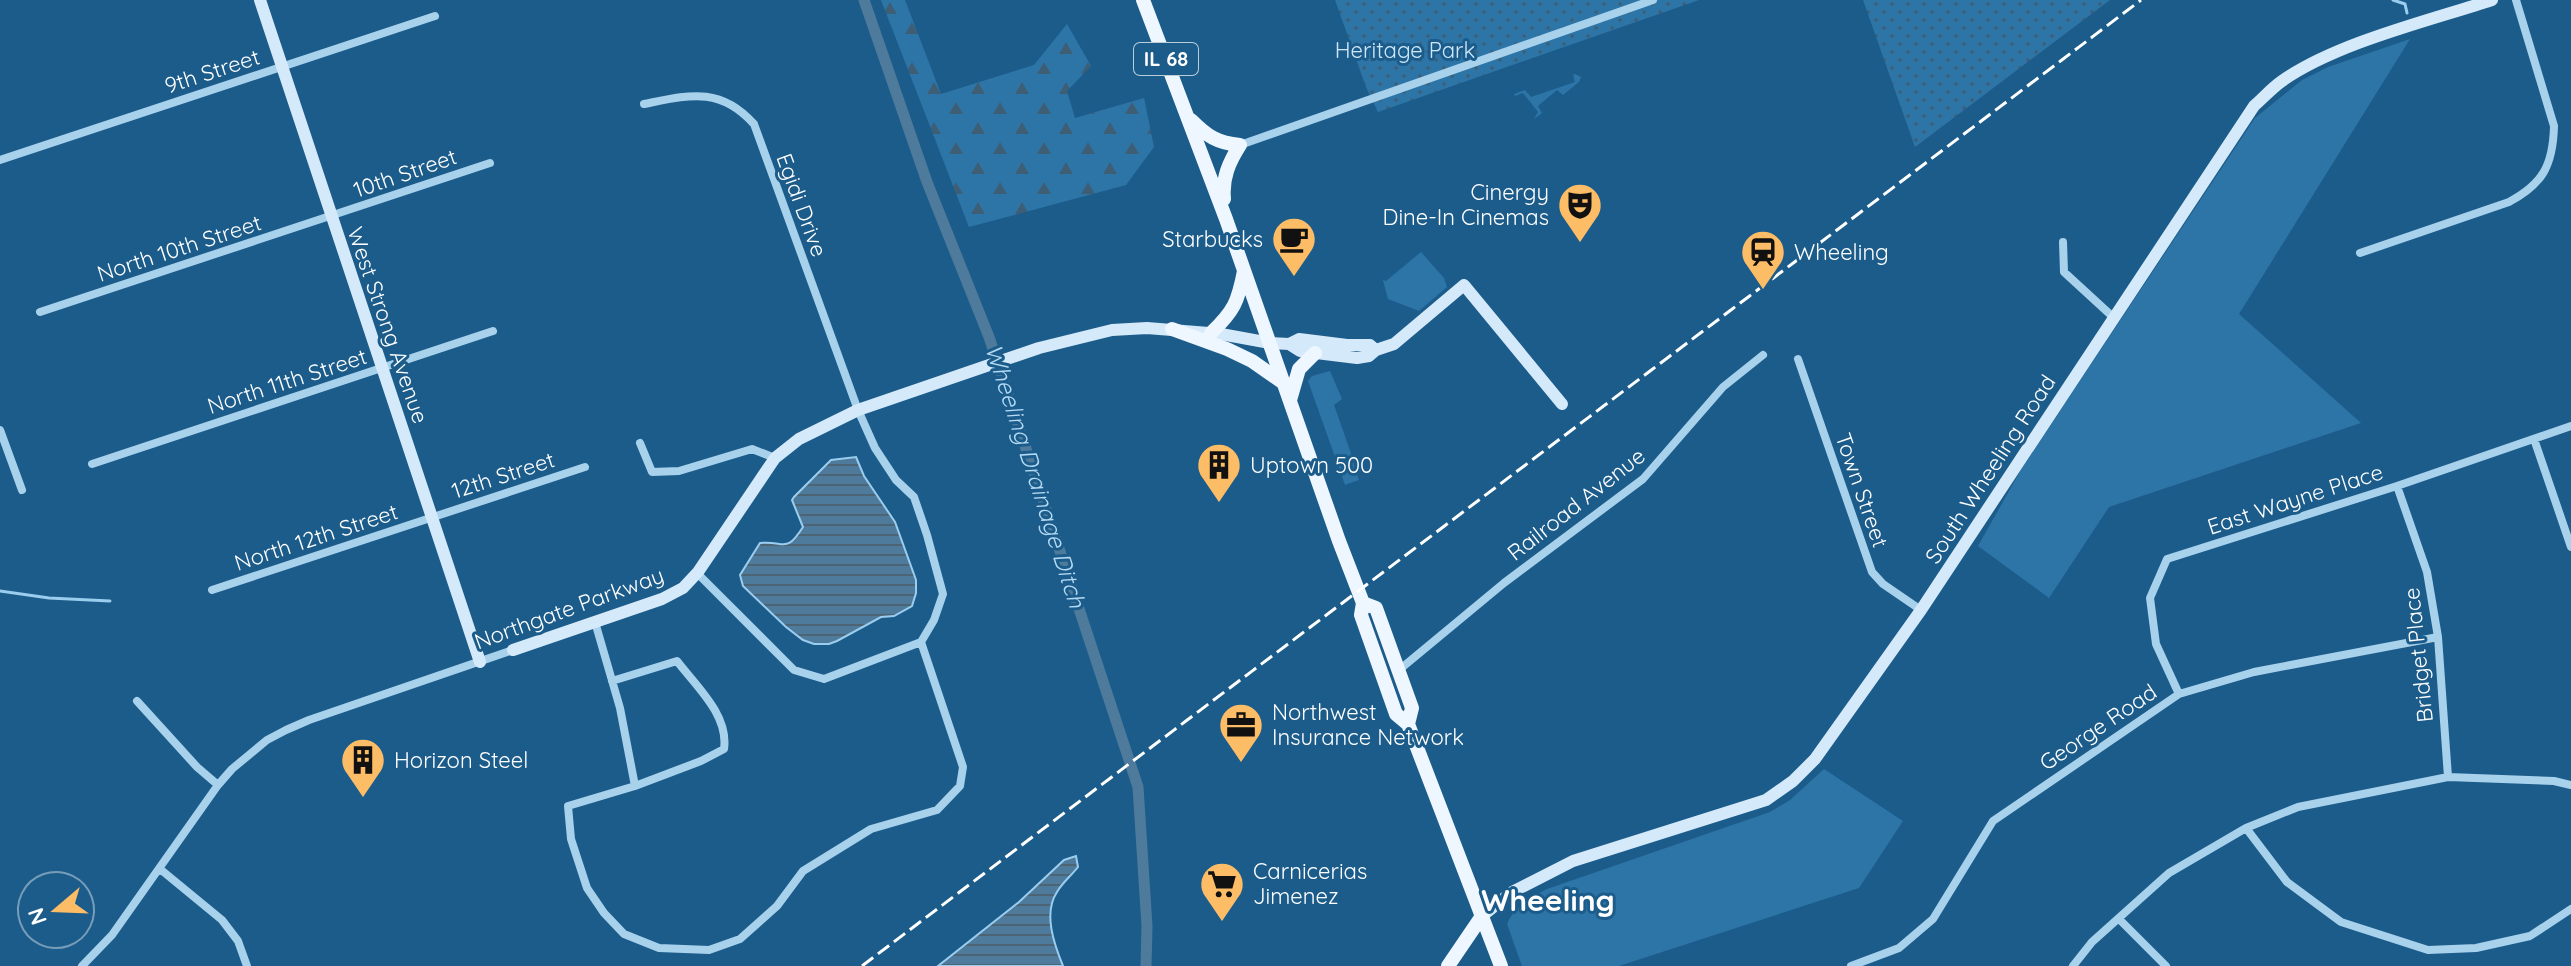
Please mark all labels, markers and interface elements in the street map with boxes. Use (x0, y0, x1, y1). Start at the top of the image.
park label: Heritage Park (1335, 36, 1475, 64)
street label: 9th Street (161, 42, 263, 100)
road number: IL 68 (1134, 43, 1198, 75)
street label: 10th Street (350, 142, 460, 204)
street label: Egidi Drive (770, 150, 834, 260)
place label: Cinergy Dine-In Cinemas (1383, 178, 1549, 231)
theatre icon: Cinergy Dine-In Cinemas (1556, 181, 1604, 244)
street label: North 10th Street (93, 208, 265, 288)
cafe icon: Starbucks (1270, 215, 1318, 278)
street label: West Strong Avenue (341, 223, 435, 427)
place label: Starbucks (1162, 225, 1263, 253)
station icon: Wheeling (1739, 228, 1787, 291)
place label: Wheeling (1794, 238, 1889, 266)
water label: Wheeling Drainage Ditch (979, 340, 1093, 612)
street label: North 11th Street (204, 342, 370, 420)
street label: South Wheeling Road (1918, 369, 2062, 569)
street label: Town Street (1829, 429, 1895, 551)
building icon: Uptown 500 (1195, 441, 1243, 504)
street label: Railroad Avenue (1502, 442, 1650, 566)
street label: 12th Street (448, 445, 558, 505)
place label: Uptown 500 (1250, 451, 1373, 479)
street label: East Wayne Place (2204, 457, 2386, 541)
street label: North 12th Street (231, 497, 401, 577)
street label: Northgate Parkway (470, 561, 668, 655)
street label: Bridget Place (2397, 586, 2439, 724)
street label: George Road (2034, 678, 2162, 776)
place label: Northwest Insurance Network (1272, 698, 1464, 751)
office icon: Northwest Insurance Network (1217, 701, 1265, 764)
building icon: Horizon Steel (339, 736, 387, 799)
place label: Horizon Steel (394, 746, 528, 774)
place label: Carnicerias Jimenez (1253, 857, 1367, 910)
supermarket icon: Carnicerias Jimenez (1198, 860, 1246, 923)
north arrow (16, 870, 96, 950)
district label: Wheeling (1481, 881, 1615, 919)
text: N (21, 904, 53, 929)

